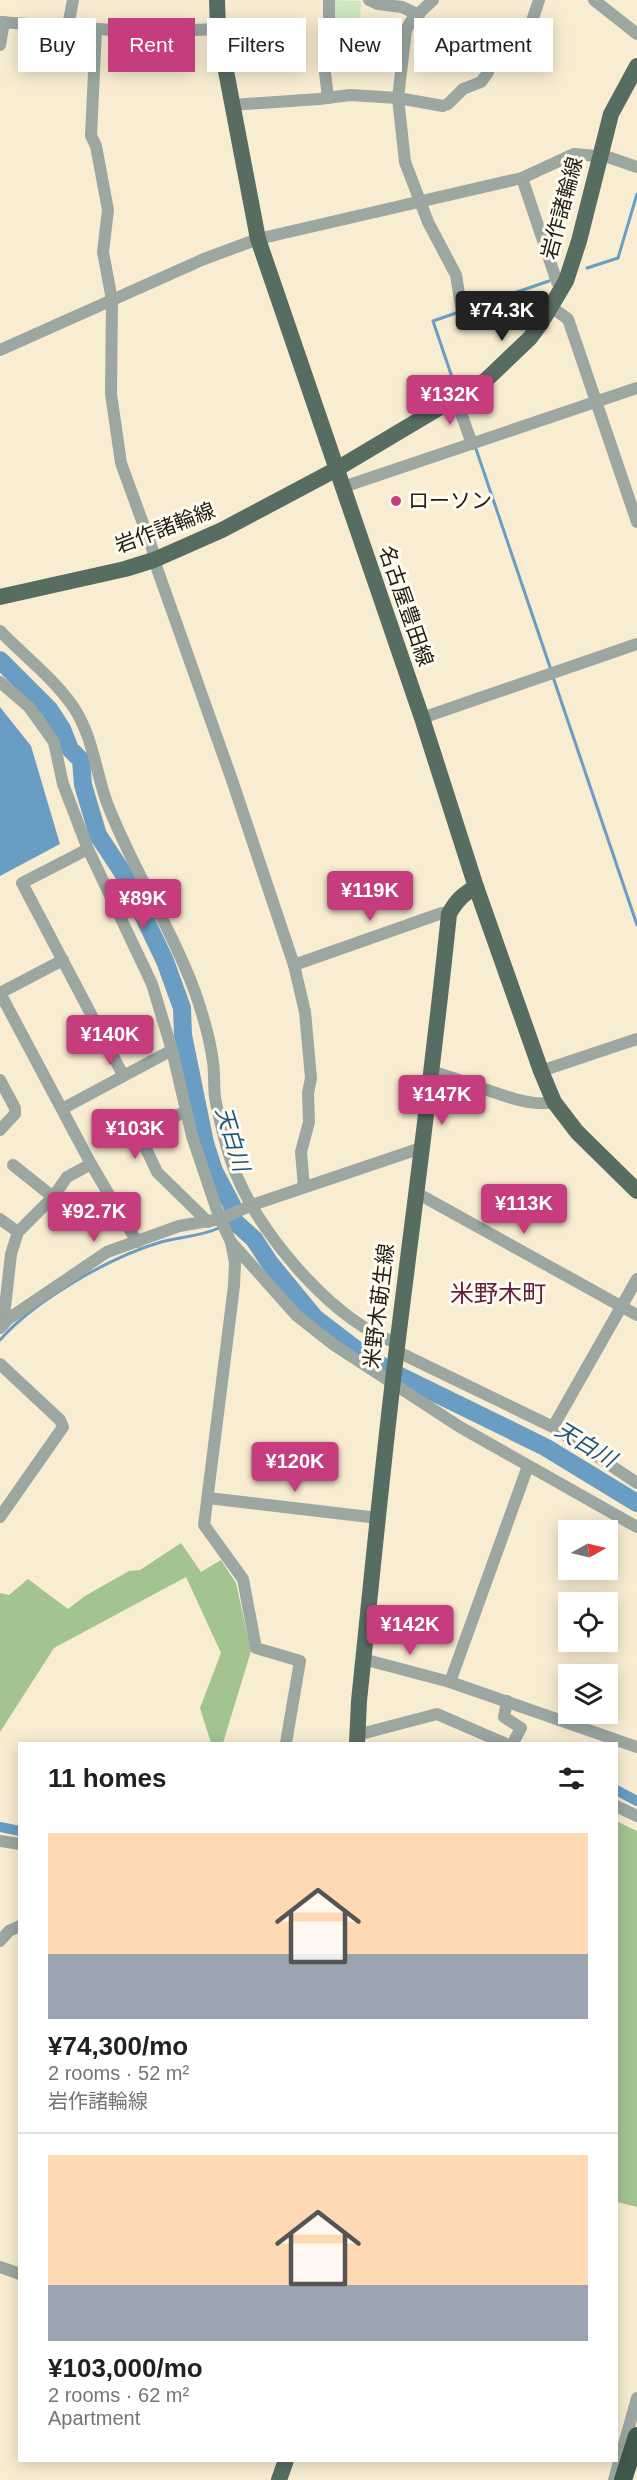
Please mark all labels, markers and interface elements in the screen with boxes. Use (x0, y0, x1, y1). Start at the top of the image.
chip: Buy (18, 18, 96, 72)
chip: Rent (108, 18, 195, 72)
chip: Filters (207, 18, 306, 72)
chip: New (318, 18, 402, 72)
chip: Apartment (414, 18, 553, 72)
street label: 岩作諸輪線 (537, 154, 586, 262)
pin: ¥74.3K (453, 291, 551, 342)
text: ¥74.3K (470, 299, 534, 321)
pin: ¥132K (408, 375, 492, 426)
text: ¥132K (421, 383, 479, 405)
place label: ローソン (408, 489, 492, 512)
marker: ローソン (389, 494, 403, 508)
street label: 岩作諸輪線 (112, 498, 218, 557)
street label: 名古屋豊田線 (375, 543, 438, 669)
pin: ¥119K (328, 871, 412, 922)
pin: ¥89K (107, 879, 179, 930)
text: ¥119K (341, 879, 399, 901)
text: ¥89K (119, 887, 167, 909)
pin: ¥140K (68, 1015, 152, 1066)
text: ¥140K (81, 1023, 139, 1045)
pin: ¥147K (400, 1075, 484, 1126)
text: ¥147K (413, 1083, 471, 1105)
water label: 天白川 (211, 1104, 255, 1176)
pin: ¥103K (93, 1109, 177, 1160)
text: ¥103K (106, 1117, 164, 1139)
pin: ¥113K (482, 1184, 566, 1235)
pin: ¥92.7K (45, 1192, 143, 1243)
text: ¥113K (495, 1192, 553, 1214)
text: ¥92.7K (62, 1200, 126, 1222)
street label: 米野木莇生線 (359, 1242, 398, 1370)
district label: 米野木町 (450, 1280, 546, 1307)
water label: 天白川 (551, 1417, 622, 1473)
pin: ¥120K (253, 1442, 337, 1493)
text: ¥120K (266, 1450, 324, 1472)
north arrow (558, 1520, 618, 1580)
map controls (558, 1520, 618, 1724)
button: locate (558, 1592, 618, 1652)
pin: ¥142K (368, 1605, 452, 1656)
text: ¥142K (381, 1613, 439, 1635)
button: layers (558, 1664, 618, 1724)
icon: filters (555, 1762, 588, 1795)
text: 11 homes (48, 1763, 167, 1793)
icon: home (264, 1872, 372, 1980)
text: ¥74,300/mo (48, 2031, 188, 2061)
text: 2 rooms · 52 m² (48, 2062, 189, 2084)
text: 岩作諸輪線 (48, 2090, 148, 2112)
icon: home (264, 2194, 372, 2302)
text: ¥103,000/mo (48, 2353, 203, 2383)
text: 2 rooms · 62 m² (48, 2384, 189, 2406)
text: Apartment (48, 2407, 140, 2429)

